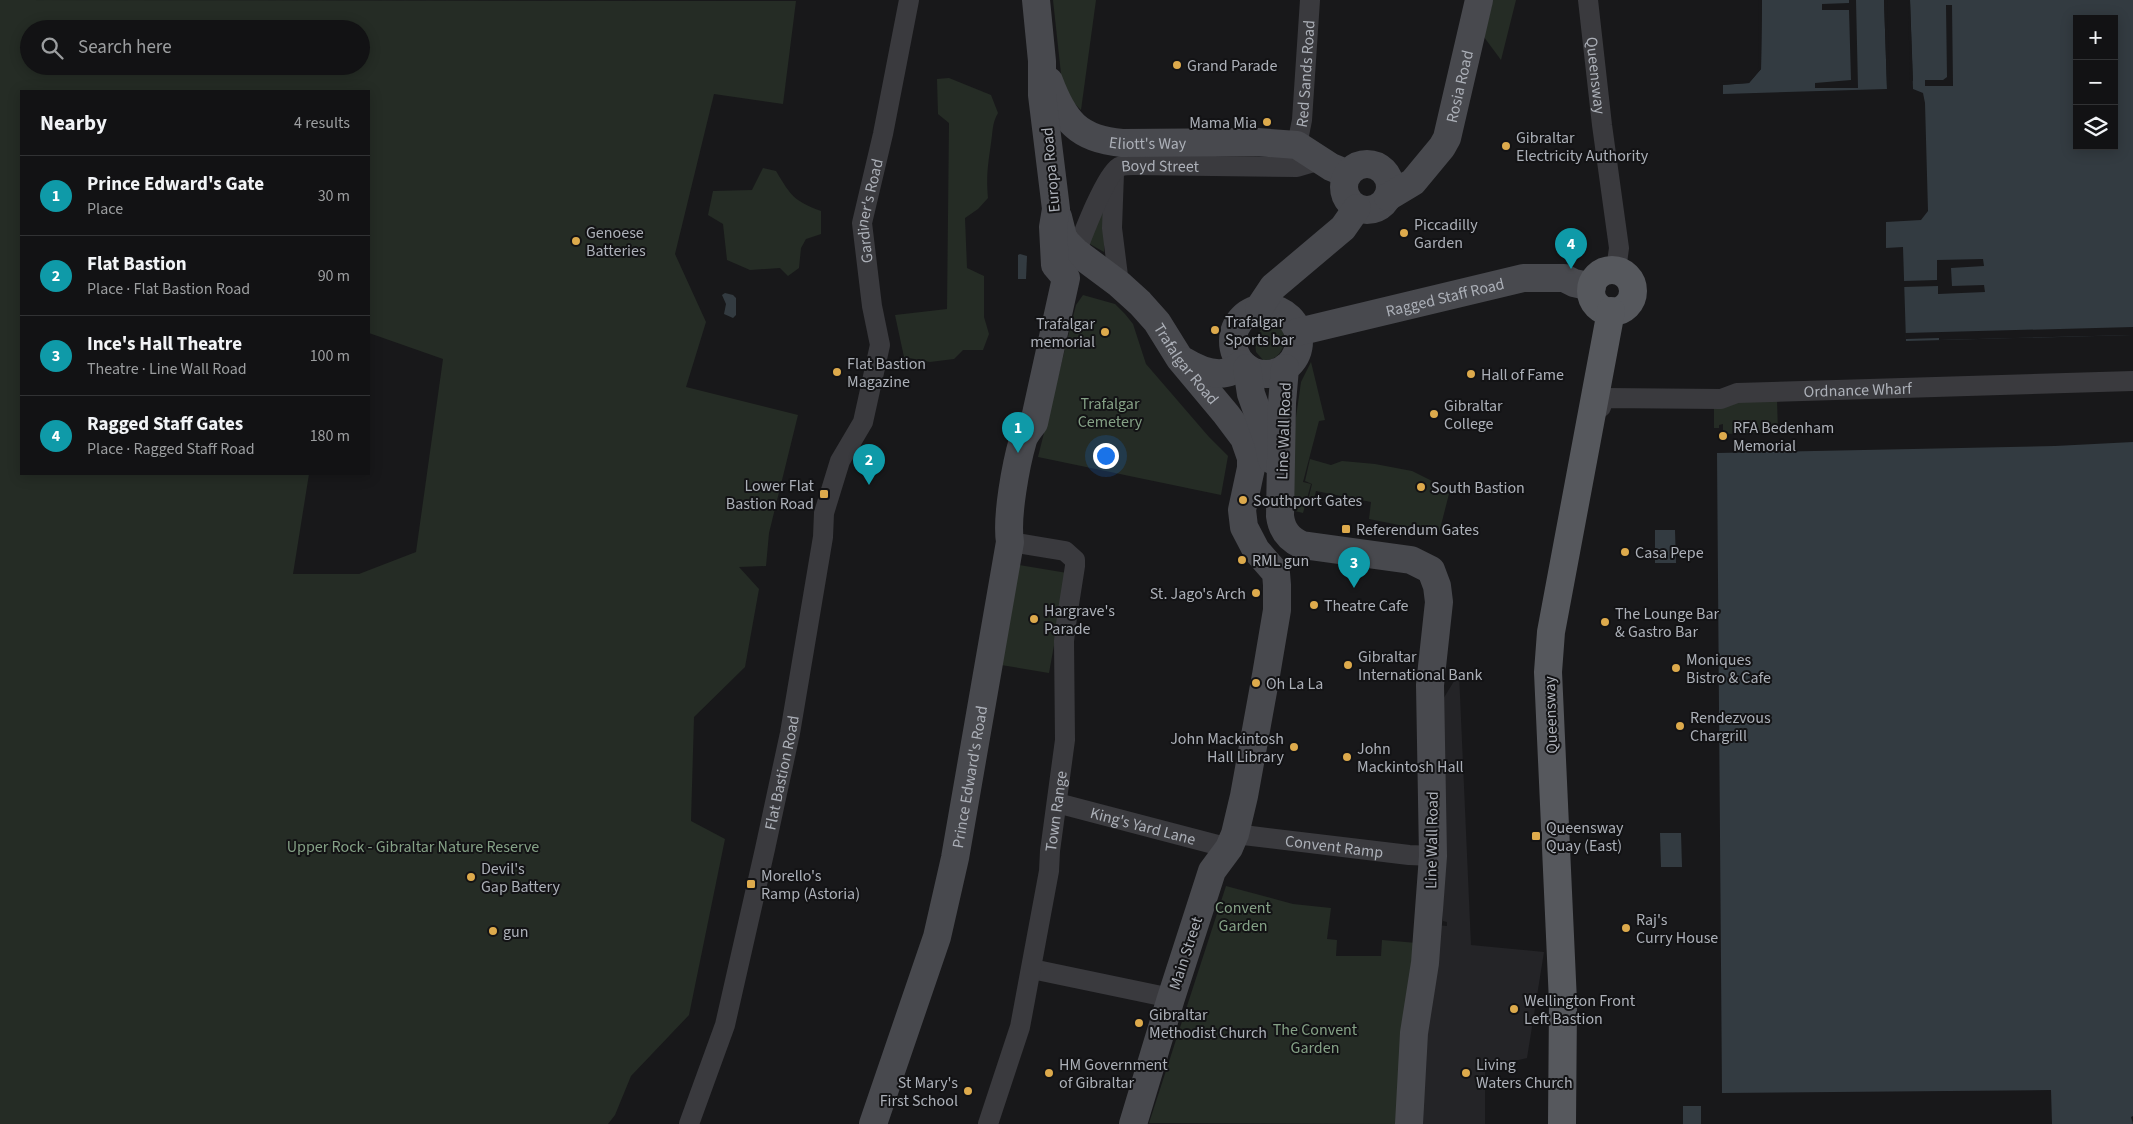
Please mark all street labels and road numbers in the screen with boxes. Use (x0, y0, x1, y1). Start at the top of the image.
street label: Red Sands Road (1291, 19, 1321, 129)
street label: Queensway (1580, 36, 1611, 116)
street label: Rosia Road (1441, 48, 1479, 125)
street label: Europa Road (1036, 126, 1066, 213)
street label: Eliott's Way (1107, 131, 1187, 155)
street label: Boyd Street (1120, 155, 1200, 178)
street label: Gardiner's Road (851, 156, 889, 264)
street label: Ragged Staff Road (1384, 273, 1507, 323)
street label: Trafalgar Road (1148, 319, 1223, 410)
street label: Ordnance Wharf (1803, 378, 1914, 403)
street label: Line Wall Road (1271, 382, 1297, 480)
street label: Queensway (1539, 675, 1563, 754)
street label: Prince Edward's Road (947, 704, 993, 850)
street label: Flat Bastion Road (759, 714, 805, 832)
street label: Town Range (1040, 770, 1073, 853)
street label: Line Wall Road (1420, 791, 1444, 889)
street label: King's Yard Lane (1088, 802, 1198, 851)
street label: Convent Ramp (1284, 830, 1385, 864)
street label: Main Street (1164, 913, 1208, 993)

